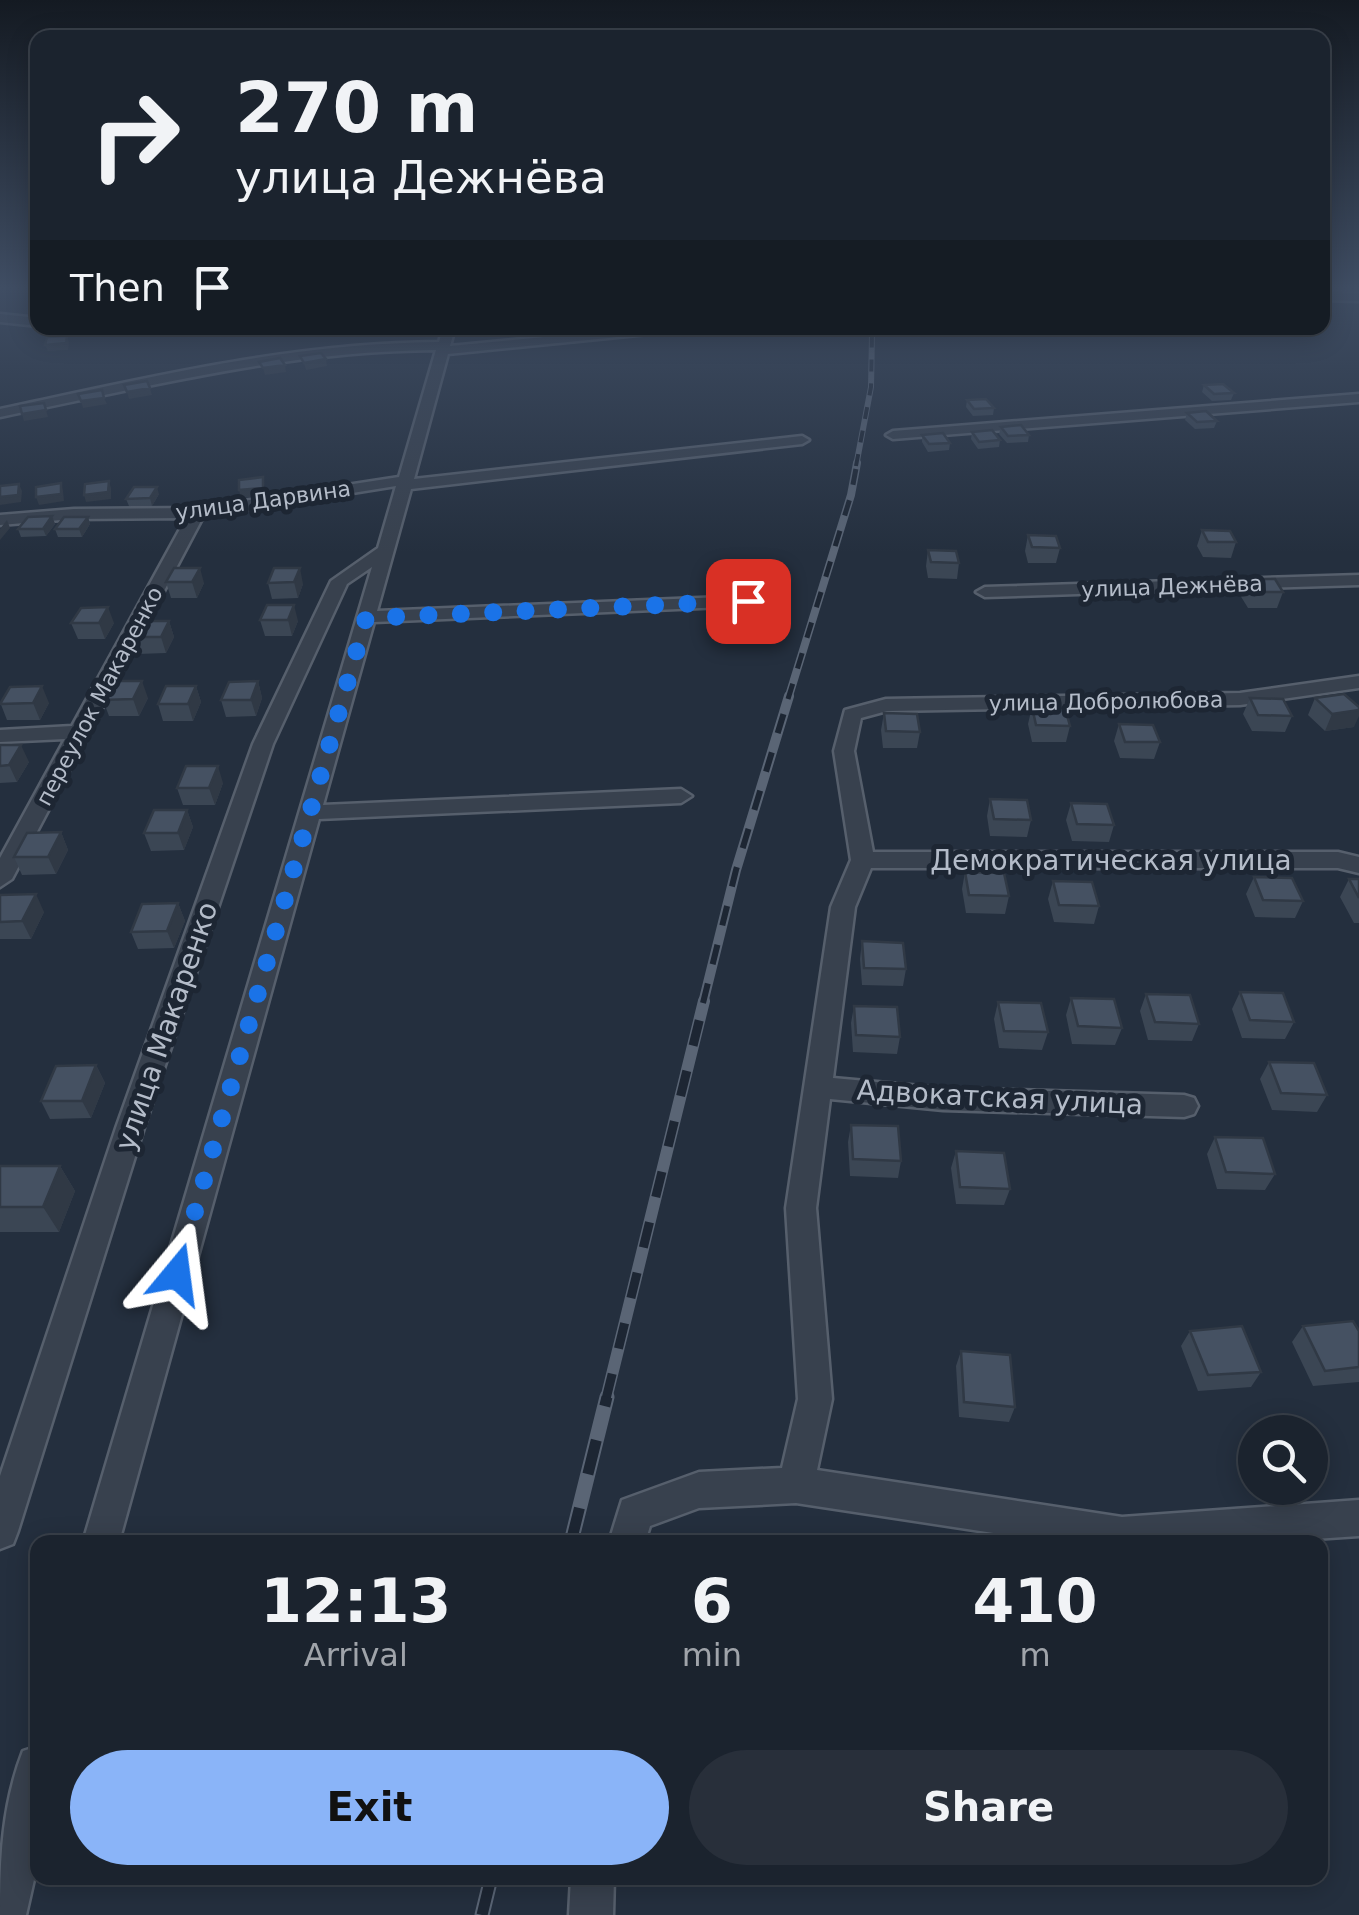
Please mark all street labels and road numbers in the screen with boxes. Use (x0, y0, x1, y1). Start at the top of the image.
street label: улица Дарвина (174, 476, 352, 525)
street label: улица Дежнёва (1081, 571, 1263, 602)
street label: переулок Макаренко (31, 583, 168, 810)
street label: улица Добролюбова (989, 687, 1223, 716)
street label: Демократическая улица (930, 844, 1292, 877)
street label: улица Макаренко (108, 898, 224, 1155)
street label: Адвокатская улица (856, 1074, 1144, 1121)

